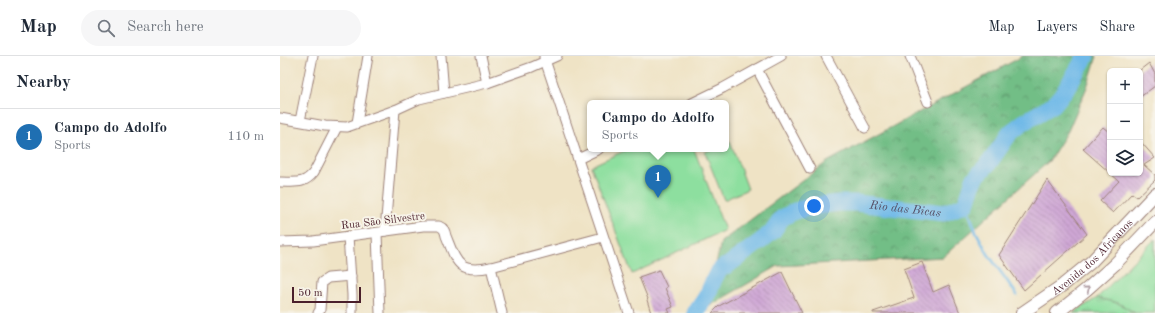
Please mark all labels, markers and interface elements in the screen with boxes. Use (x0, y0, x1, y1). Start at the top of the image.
search box (81, 10, 361, 46)
icon: search (95, 17, 117, 39)
text: Map (20, 18, 57, 37)
text: Search here (127, 20, 204, 35)
text: Map (989, 20, 1015, 34)
text: Layers (1037, 20, 1078, 34)
text: Share (1100, 20, 1135, 34)
map controls (1107, 68, 1143, 176)
button: + (1107, 68, 1143, 104)
text: Nearby (16, 74, 71, 91)
popup (587, 100, 729, 152)
button: − (1107, 104, 1143, 140)
text: Campo do Adolfo (601, 111, 715, 126)
text: Campo do Adolfo (54, 121, 167, 136)
text: Sports (601, 129, 638, 142)
text: 1 (25, 130, 33, 143)
text: 110 m (227, 130, 264, 143)
text: Sports (54, 139, 91, 152)
button: layers (1107, 140, 1143, 176)
pin: 1 (645, 165, 671, 198)
your location (804, 196, 824, 216)
water label: Rio das Bicas (868, 199, 942, 220)
street label: Rua São Silvestre (341, 211, 426, 232)
street label: Avenida dos Africanos (1050, 217, 1136, 298)
scale bar (292, 285, 361, 304)
one-way arrow (1083, 286, 1090, 293)
text: 50 m (298, 288, 323, 299)

